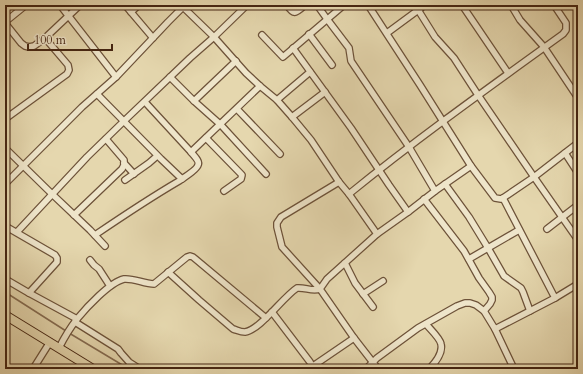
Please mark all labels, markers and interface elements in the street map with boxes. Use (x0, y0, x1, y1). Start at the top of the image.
scale bar (28, 26, 112, 52)
text: 100 m (34, 32, 67, 48)

